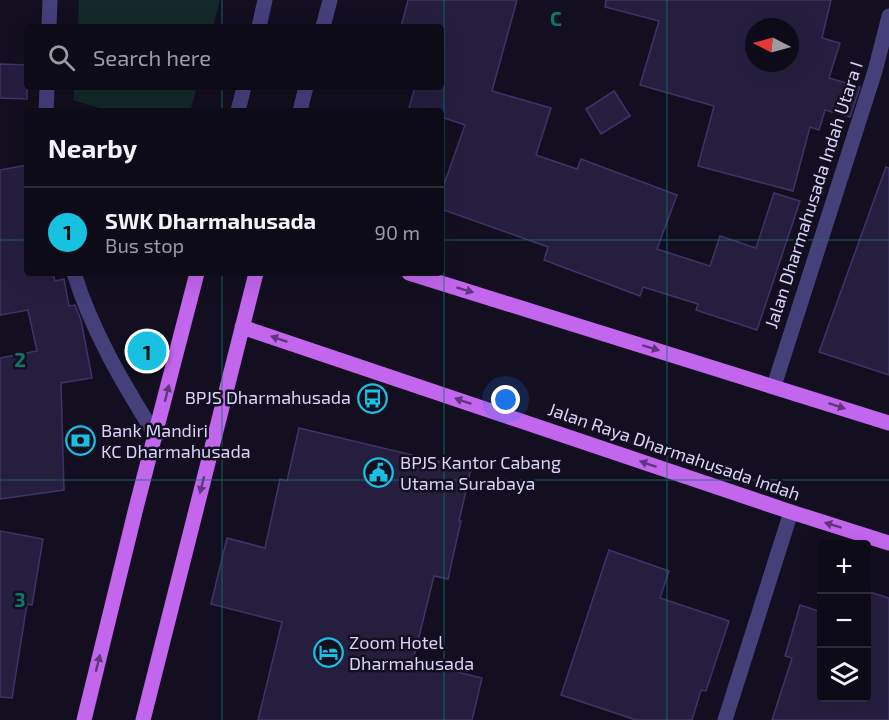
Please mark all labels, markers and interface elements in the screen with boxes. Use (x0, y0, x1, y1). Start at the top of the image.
text: C (550, 6, 562, 30)
north arrow (745, 18, 799, 72)
search box (24, 24, 444, 90)
icon: search (45, 41, 78, 74)
text: Search here (93, 44, 211, 70)
street label: Jalan Dharmahusada Indah Utara I (759, 59, 867, 331)
text: Nearby (48, 132, 137, 163)
text: SWK Dharmahusada (105, 207, 316, 233)
text: 1 (63, 220, 72, 244)
text: 90 m (375, 220, 420, 244)
text: Bus stop (105, 233, 184, 257)
one-way arrow (456, 286, 474, 295)
pin: 1 (128, 328, 166, 374)
one-way arrow (270, 333, 288, 343)
one-way arrow (642, 344, 660, 353)
text: 2 (14, 347, 26, 371)
bus stop icon: BPJS Dharmahusada (356, 382, 388, 414)
one-way arrow (162, 383, 172, 402)
your location (491, 385, 520, 414)
place label: BPJS Dharmahusada (185, 386, 351, 408)
one-way arrow (454, 396, 472, 406)
street label: Jalan Raya Dharmahusada Indah (545, 398, 803, 505)
one-way arrow (828, 402, 846, 411)
place label: Bank Mandiri KC Dharmahusada (101, 419, 251, 462)
bank icon: Bank Mandiri KC Dharmahusada (64, 425, 96, 457)
place label: BPJS Kantor Cabang Utama Surabaya (400, 451, 561, 494)
public building icon: BPJS Kantor Cabang Utama Surabaya (363, 457, 395, 489)
one-way arrow (639, 459, 657, 468)
one-way arrow (197, 476, 207, 494)
one-way arrow (824, 520, 842, 530)
map controls (817, 540, 871, 702)
button: + (817, 540, 871, 594)
text: 3 (14, 587, 26, 611)
button: − (817, 594, 871, 648)
place label: Zoom Hotel Dharmahusada (349, 631, 474, 674)
hotel icon: Zoom Hotel Dharmahusada (312, 637, 344, 669)
button: layers (817, 648, 871, 702)
one-way arrow (94, 654, 104, 672)

